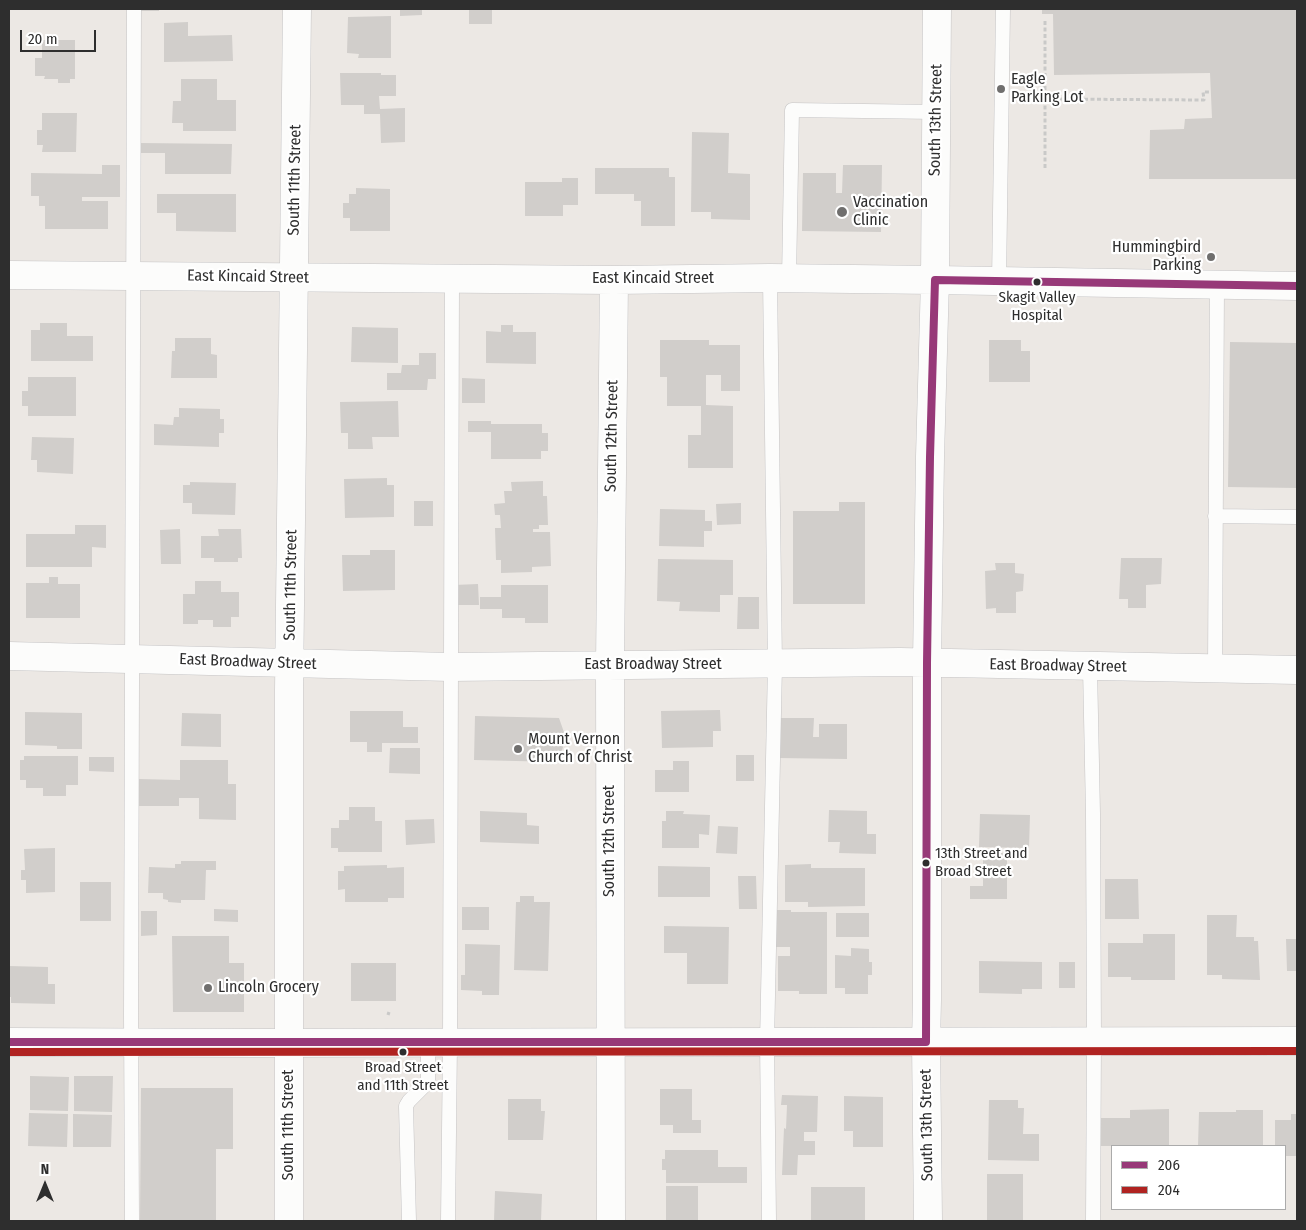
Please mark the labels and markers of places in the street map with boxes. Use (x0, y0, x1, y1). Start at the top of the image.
place label: Eagle Parking Lot (1011, 70, 1084, 108)
marker: Eagle Parking Lot (995, 83, 1007, 95)
place label: Vaccination Clinic (853, 193, 928, 231)
marker: Vaccination Clinic (835, 205, 849, 219)
place label: Hummingbird Parking (1112, 238, 1201, 276)
marker: Hummingbird Parking (1205, 251, 1217, 263)
marker: Skagit Valley Hospital (1032, 277, 1042, 287)
place label: Skagit Valley Hospital (999, 289, 1075, 324)
place label: Mount Vernon Church of Christ (528, 730, 632, 768)
marker: Mount Vernon Church of Christ (512, 743, 524, 755)
place label: 13th Street and Broad Street (935, 845, 1028, 880)
marker: 13th Street and Broad Street (921, 858, 931, 868)
place label: Lincoln Grocery (218, 978, 319, 998)
marker: Lincoln Grocery (202, 982, 214, 994)
marker: Broad Street and 11th Street (398, 1047, 408, 1057)
place label: Broad Street and 11th Street (357, 1059, 449, 1094)

